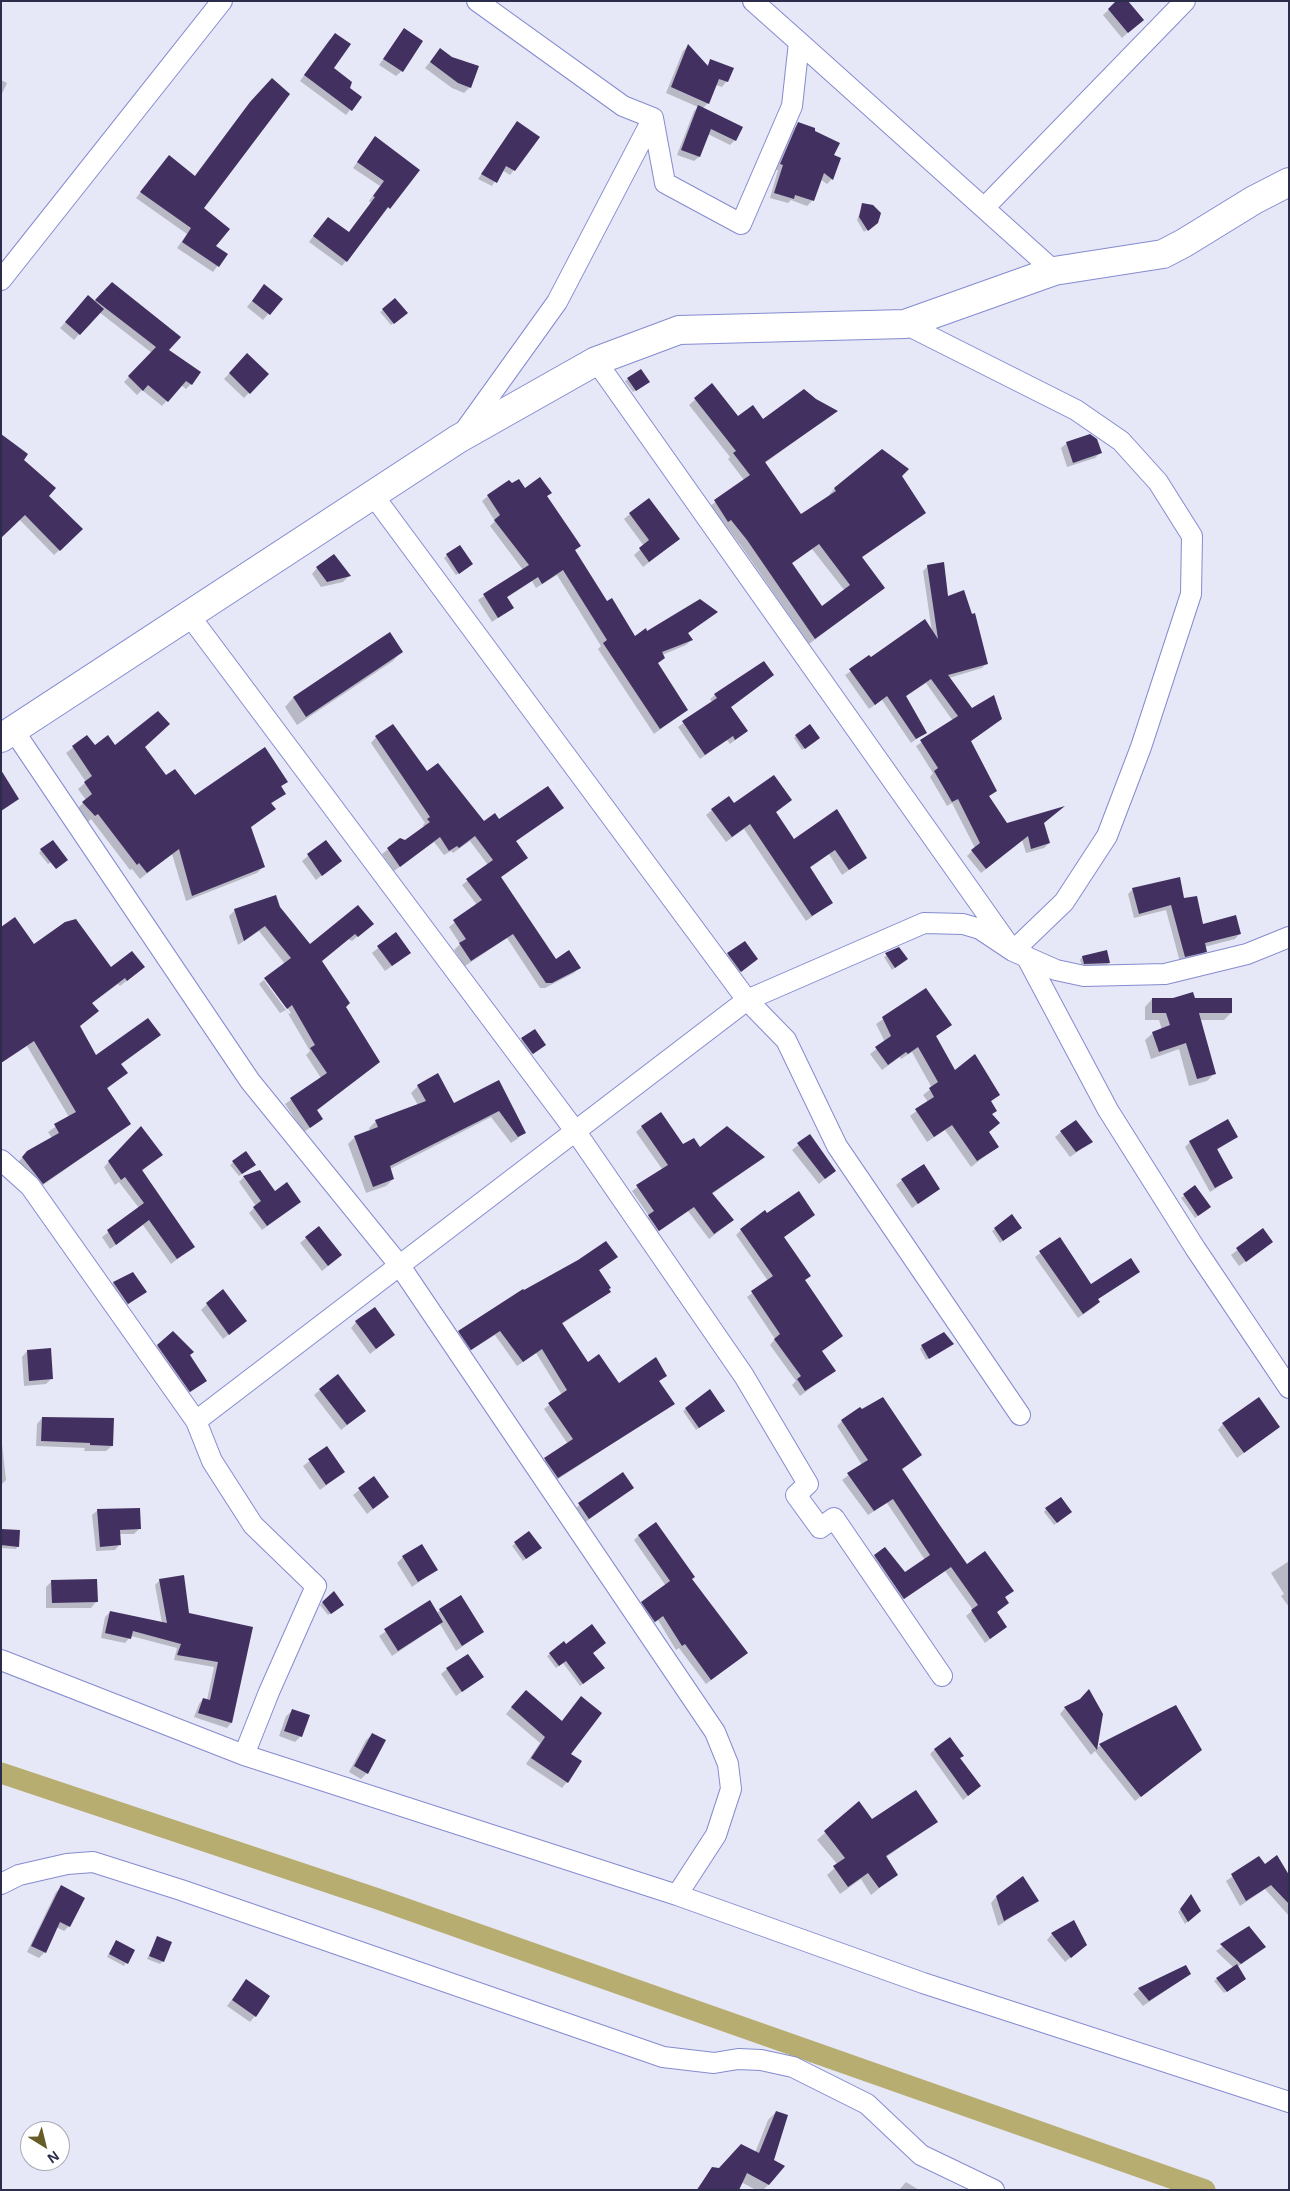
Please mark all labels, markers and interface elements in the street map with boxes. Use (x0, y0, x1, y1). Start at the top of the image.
north arrow (20, 2121, 70, 2171)
text: N (44, 2148, 62, 2167)

